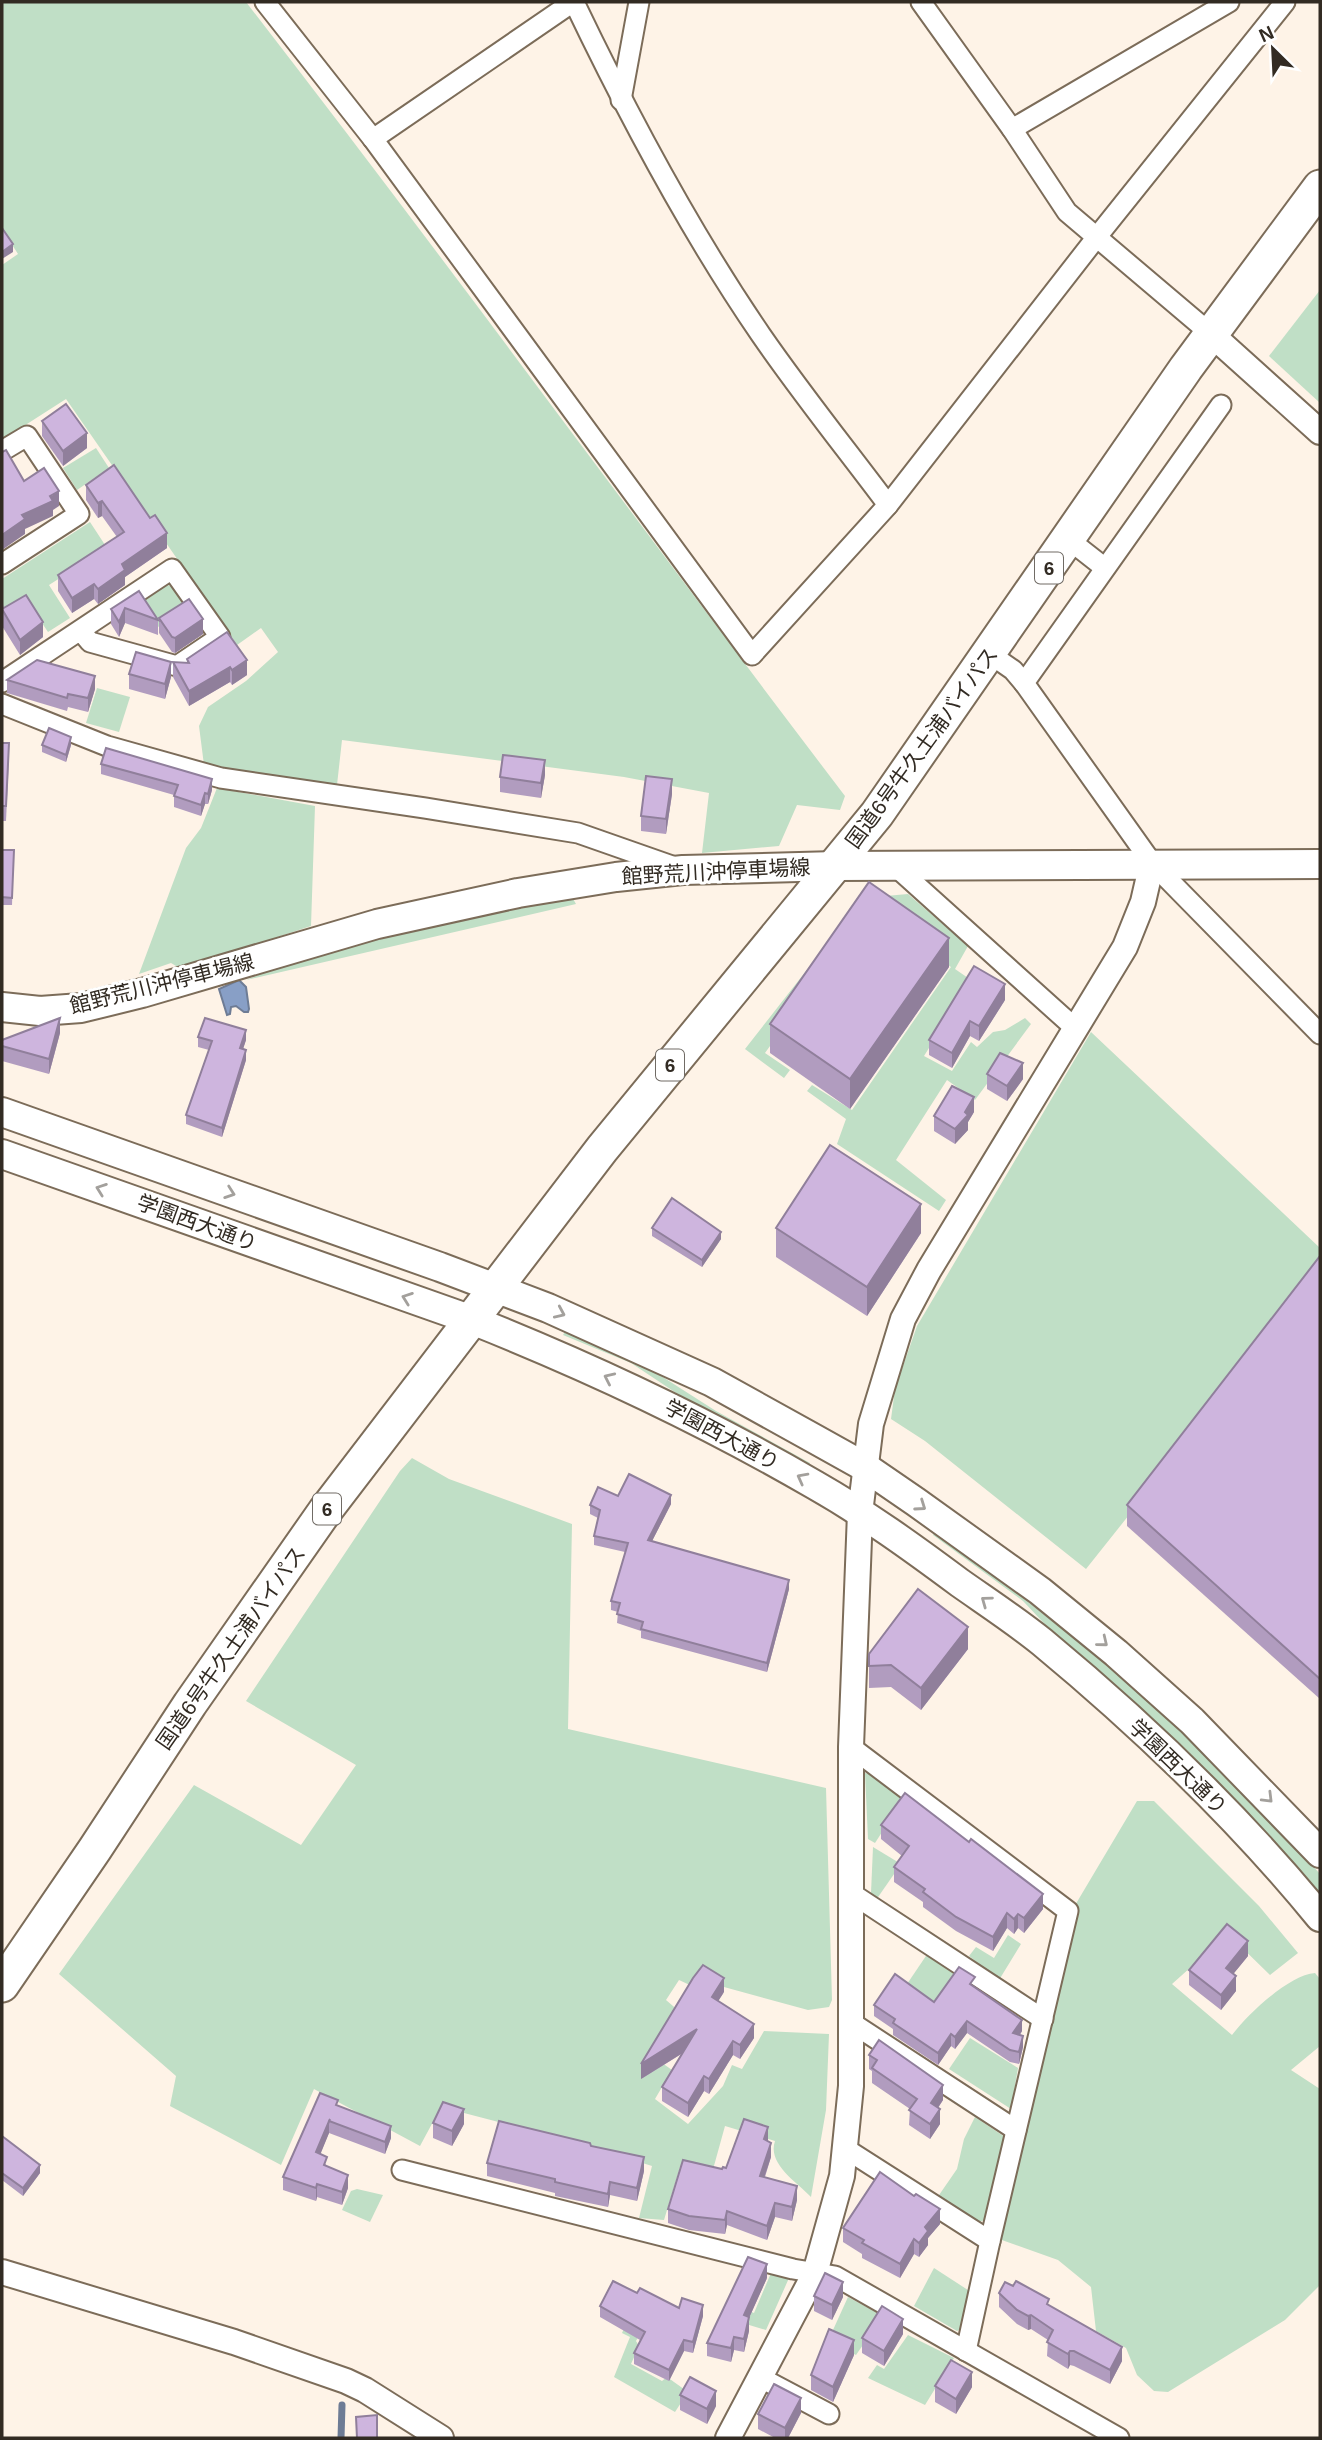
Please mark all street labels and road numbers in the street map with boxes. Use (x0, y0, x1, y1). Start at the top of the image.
road number: 6 (1035, 552, 1063, 583)
street label: 国道6号牛久土浦バイパス (841, 643, 1002, 852)
street label: 館野荒川沖停車場線 (621, 855, 811, 888)
street label: 館野荒川沖停車場線 (67, 949, 256, 1018)
road number: 6 (656, 1050, 684, 1080)
street label: 学園西大通り (134, 1190, 260, 1255)
street label: 学園西大通り (661, 1395, 783, 1474)
road number: 6 (313, 1494, 341, 1525)
street label: 国道6号牛久土浦バイパス (152, 1542, 309, 1754)
street label: 学園西大通り (1125, 1715, 1232, 1819)

